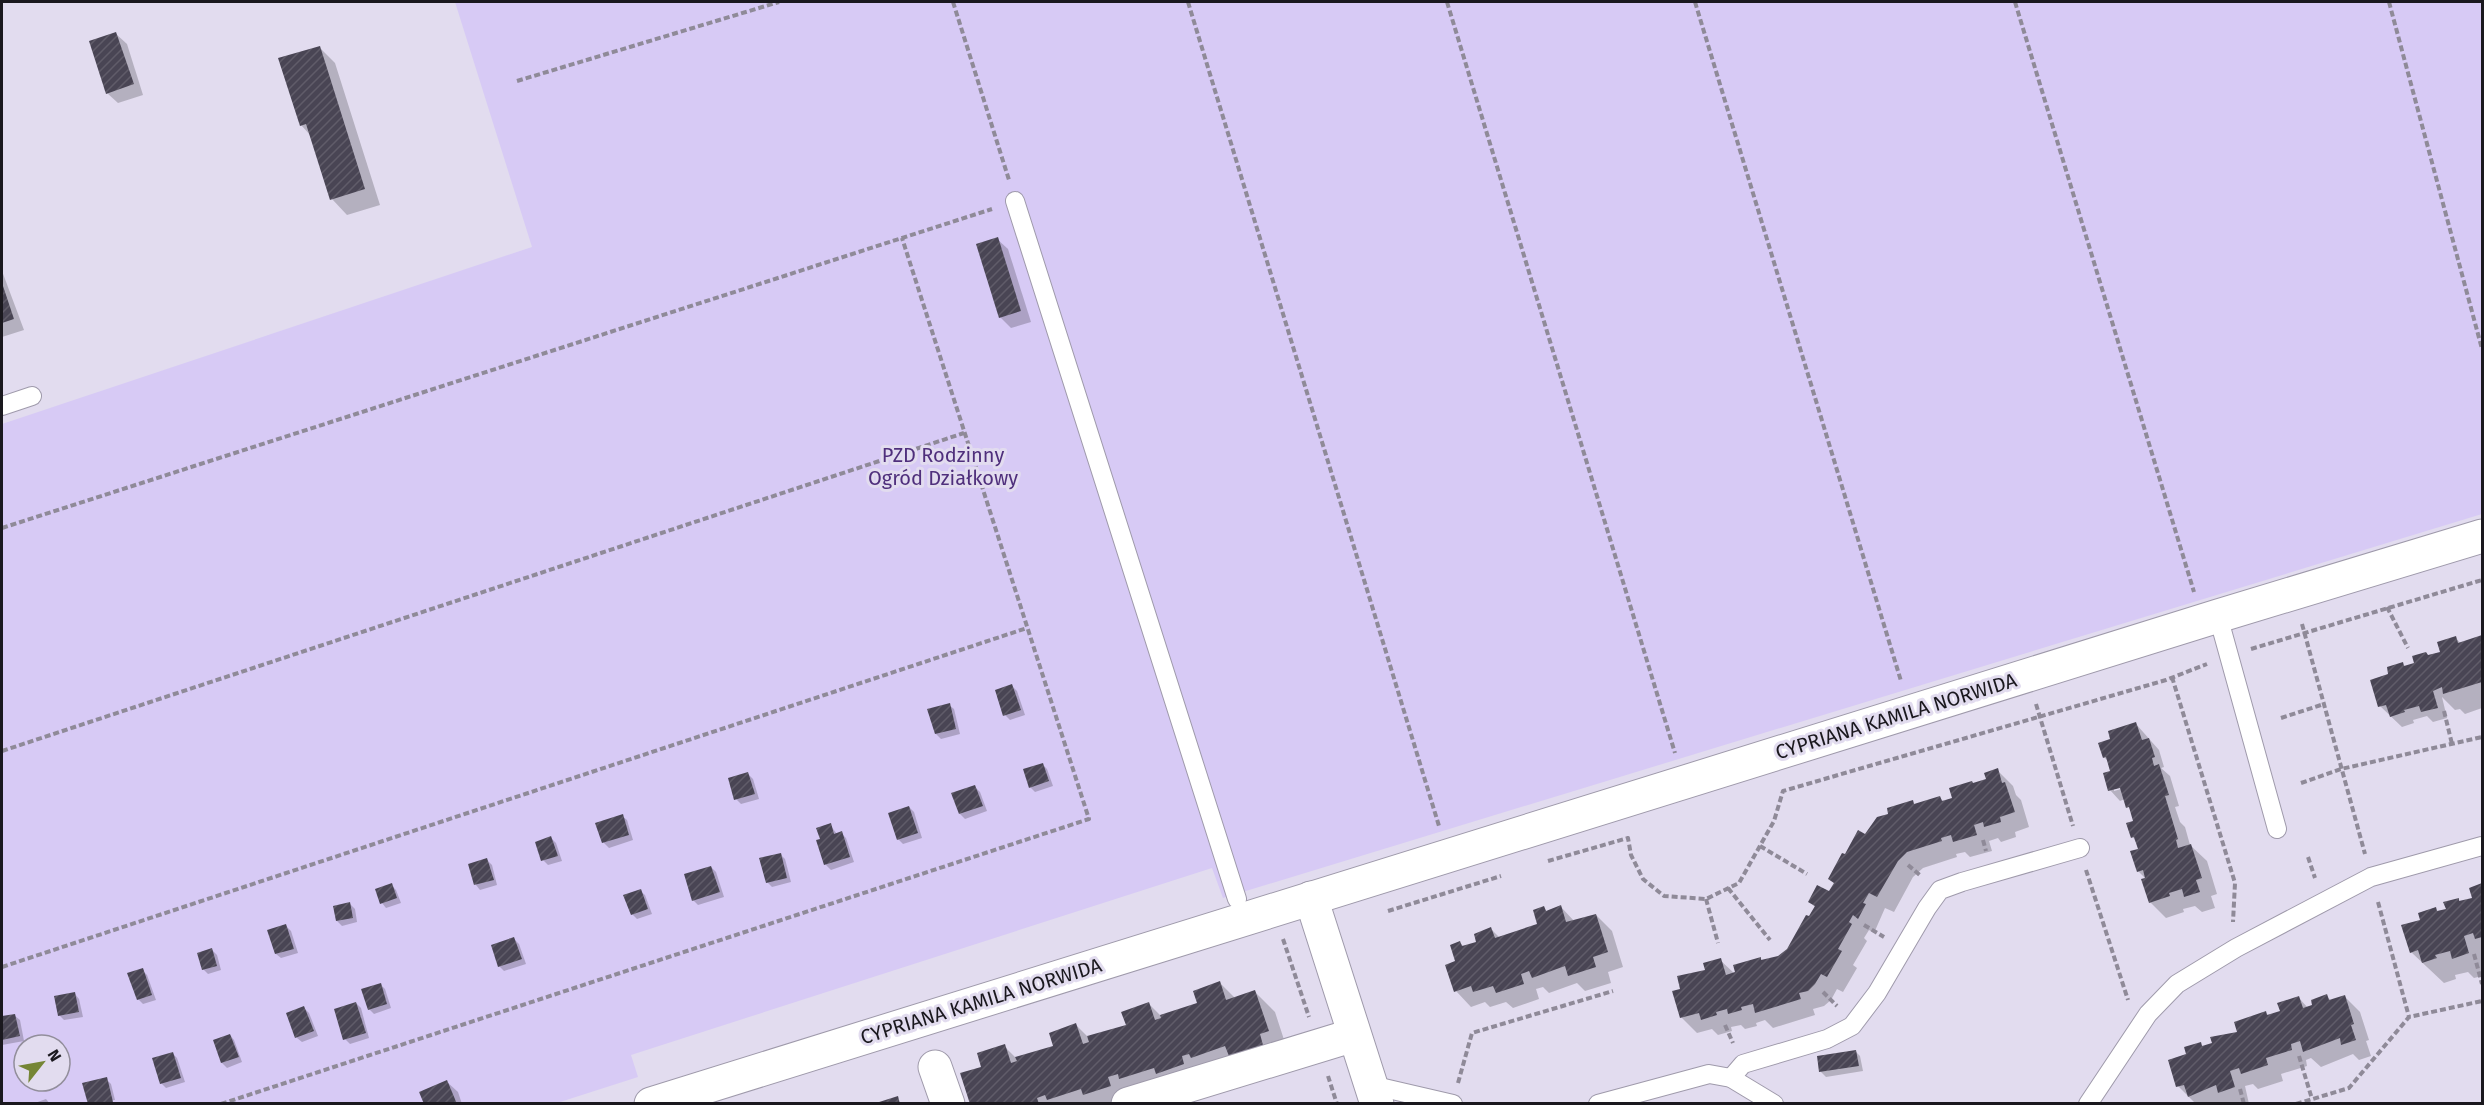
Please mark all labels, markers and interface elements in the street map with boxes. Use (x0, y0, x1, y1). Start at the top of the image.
park label: PZD Rodzinny Ogród Działkowy (868, 443, 1018, 490)
street label: CYPRIANA KAMILA NORWIDA (1772, 668, 2020, 764)
street label: CYPRIANA KAMILA NORWIDA (857, 953, 1105, 1049)
north arrow (12, 1033, 72, 1093)
text: N (44, 1046, 65, 1065)

